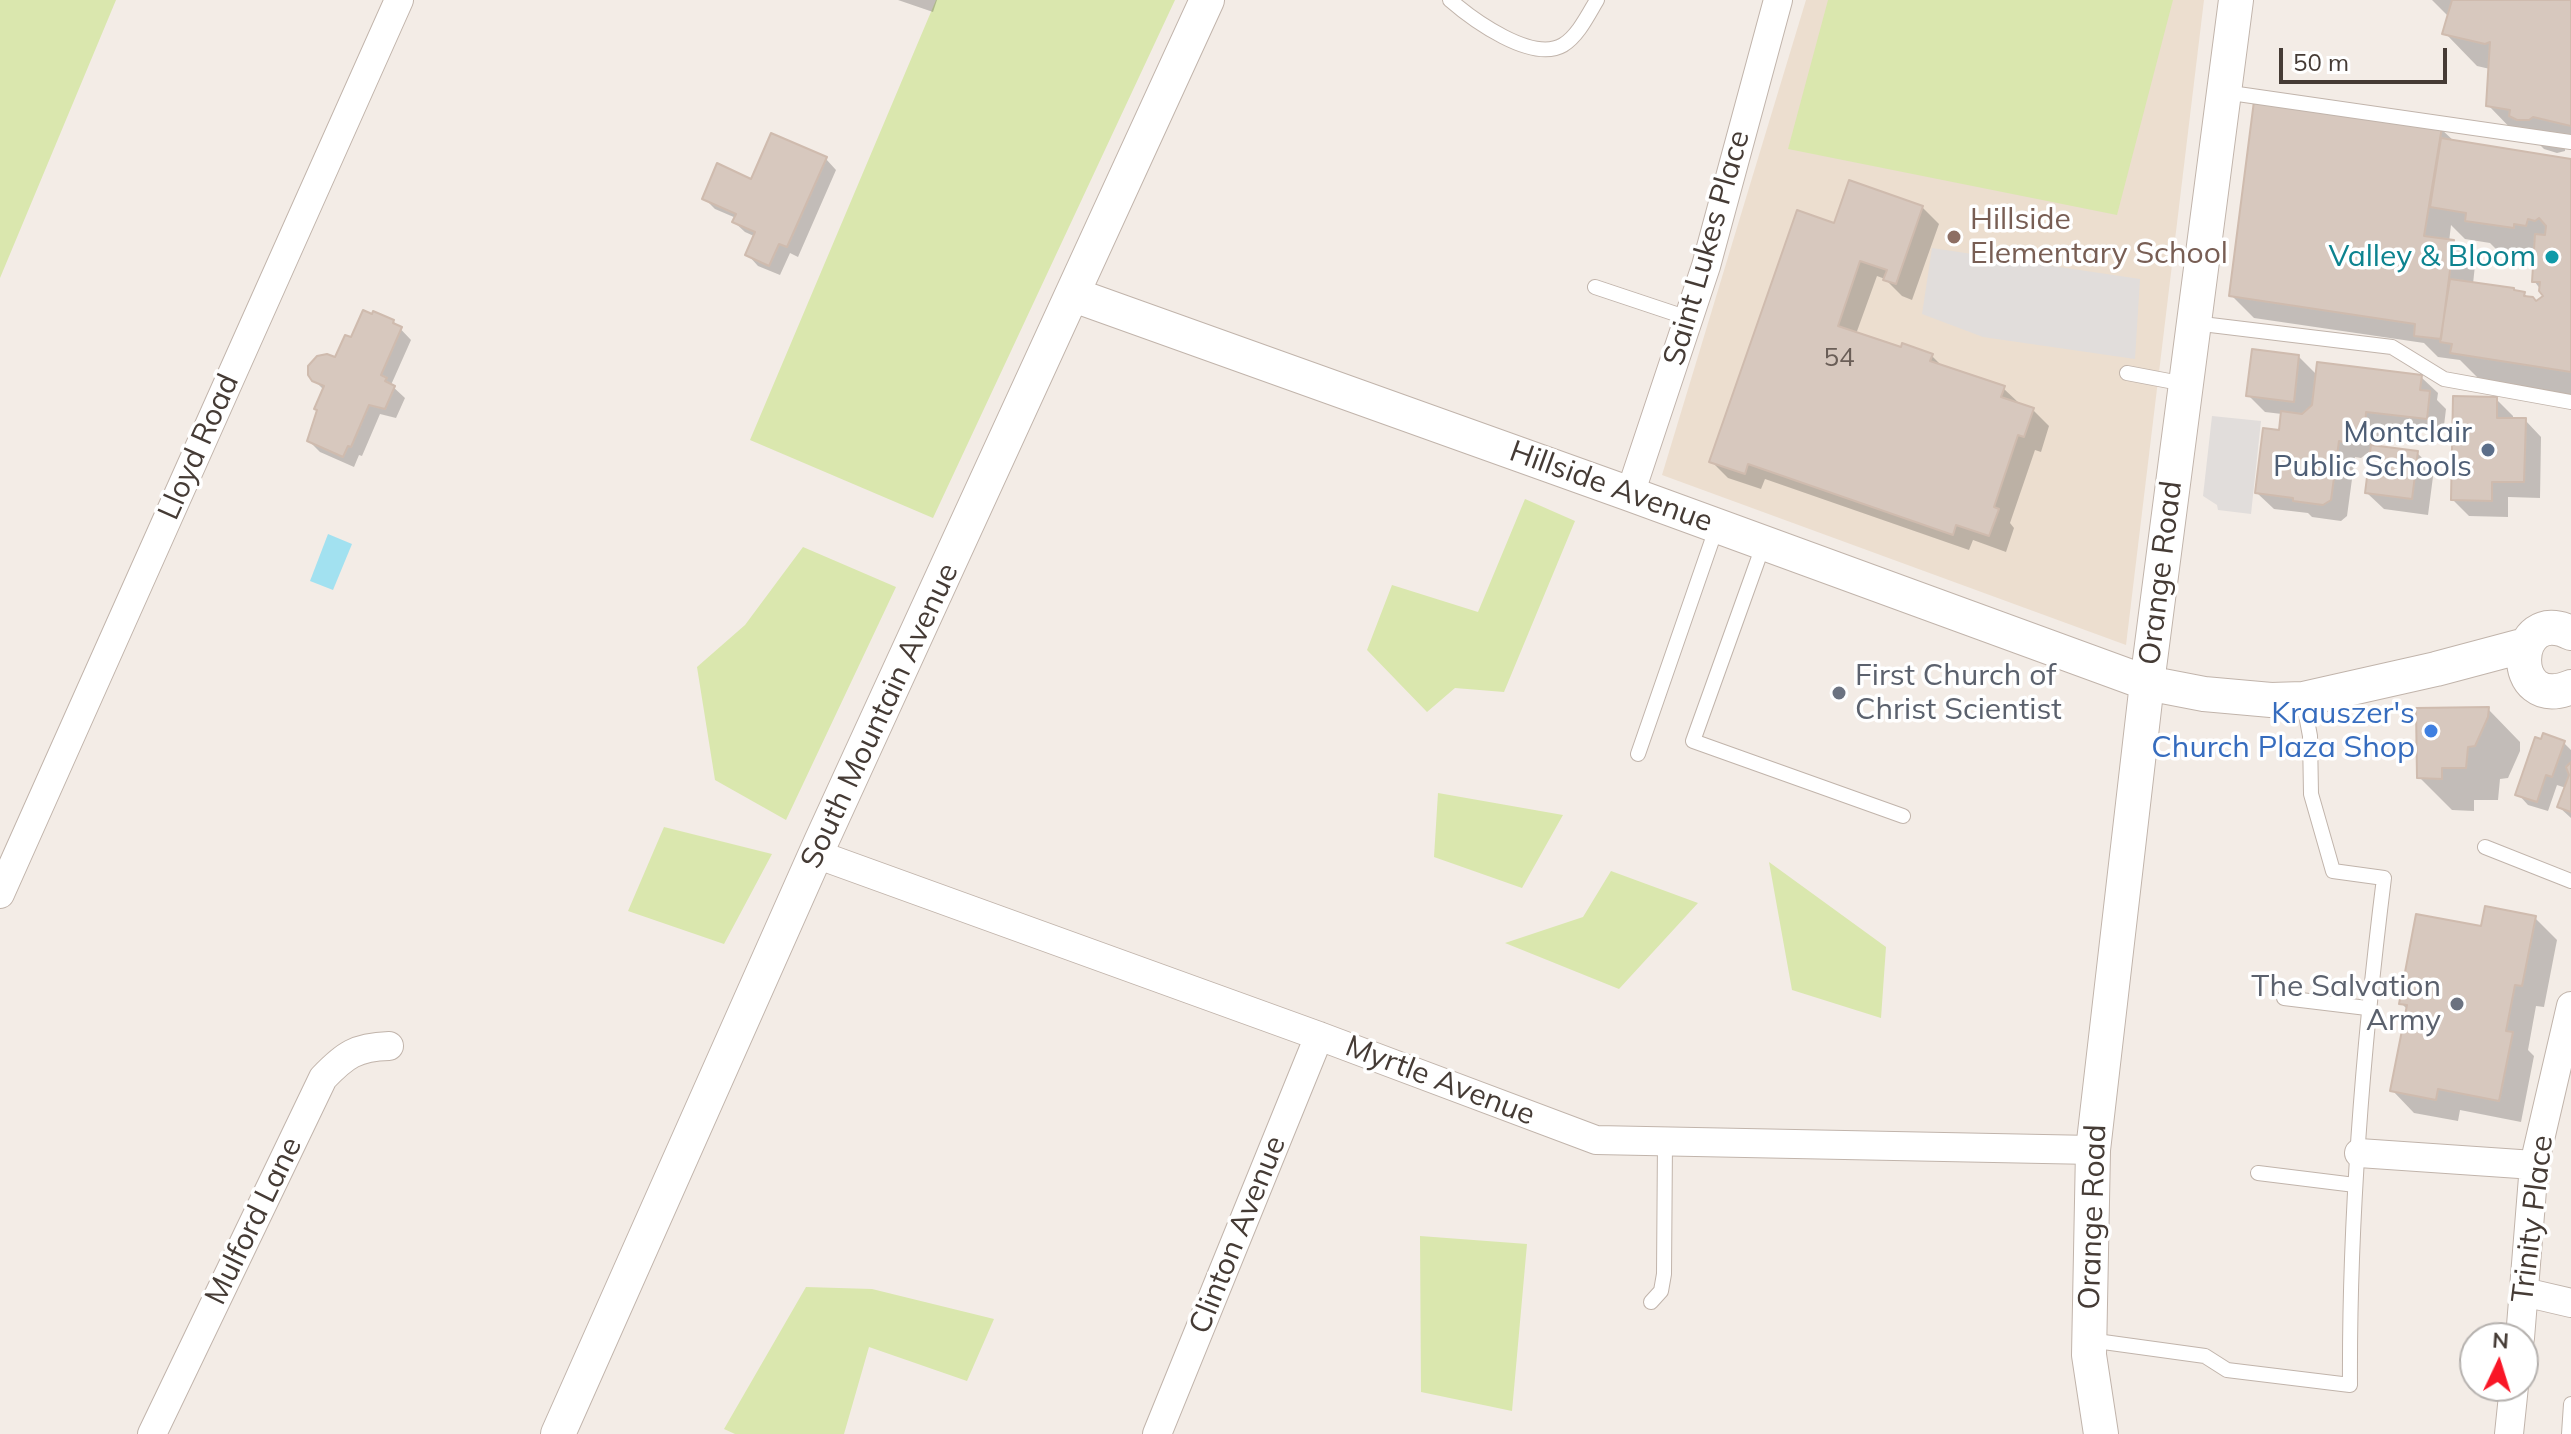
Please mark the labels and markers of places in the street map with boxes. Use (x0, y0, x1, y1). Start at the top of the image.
place label: Hillside Elementary School (1970, 202, 2228, 272)
marker: Hillside Elementary School (1945, 228, 1963, 246)
place label: Valley & Bloom (2329, 239, 2536, 275)
marker: Valley & Bloom (2543, 248, 2561, 266)
place label: Montclair Public Schools (2273, 415, 2472, 486)
marker: Montclair Public Schools (2479, 441, 2497, 459)
place label: First Church of Christ Scientist (1855, 658, 2062, 728)
marker: First Church of Christ Scientist (1830, 684, 1848, 702)
place label: Krauszer's Church Plaza Shop (2151, 696, 2415, 766)
marker: Krauszer's Church Plaza Shop (2422, 722, 2440, 740)
place label: The Salvation Army (2251, 969, 2441, 1040)
marker: The Salvation Army (2448, 995, 2466, 1013)

